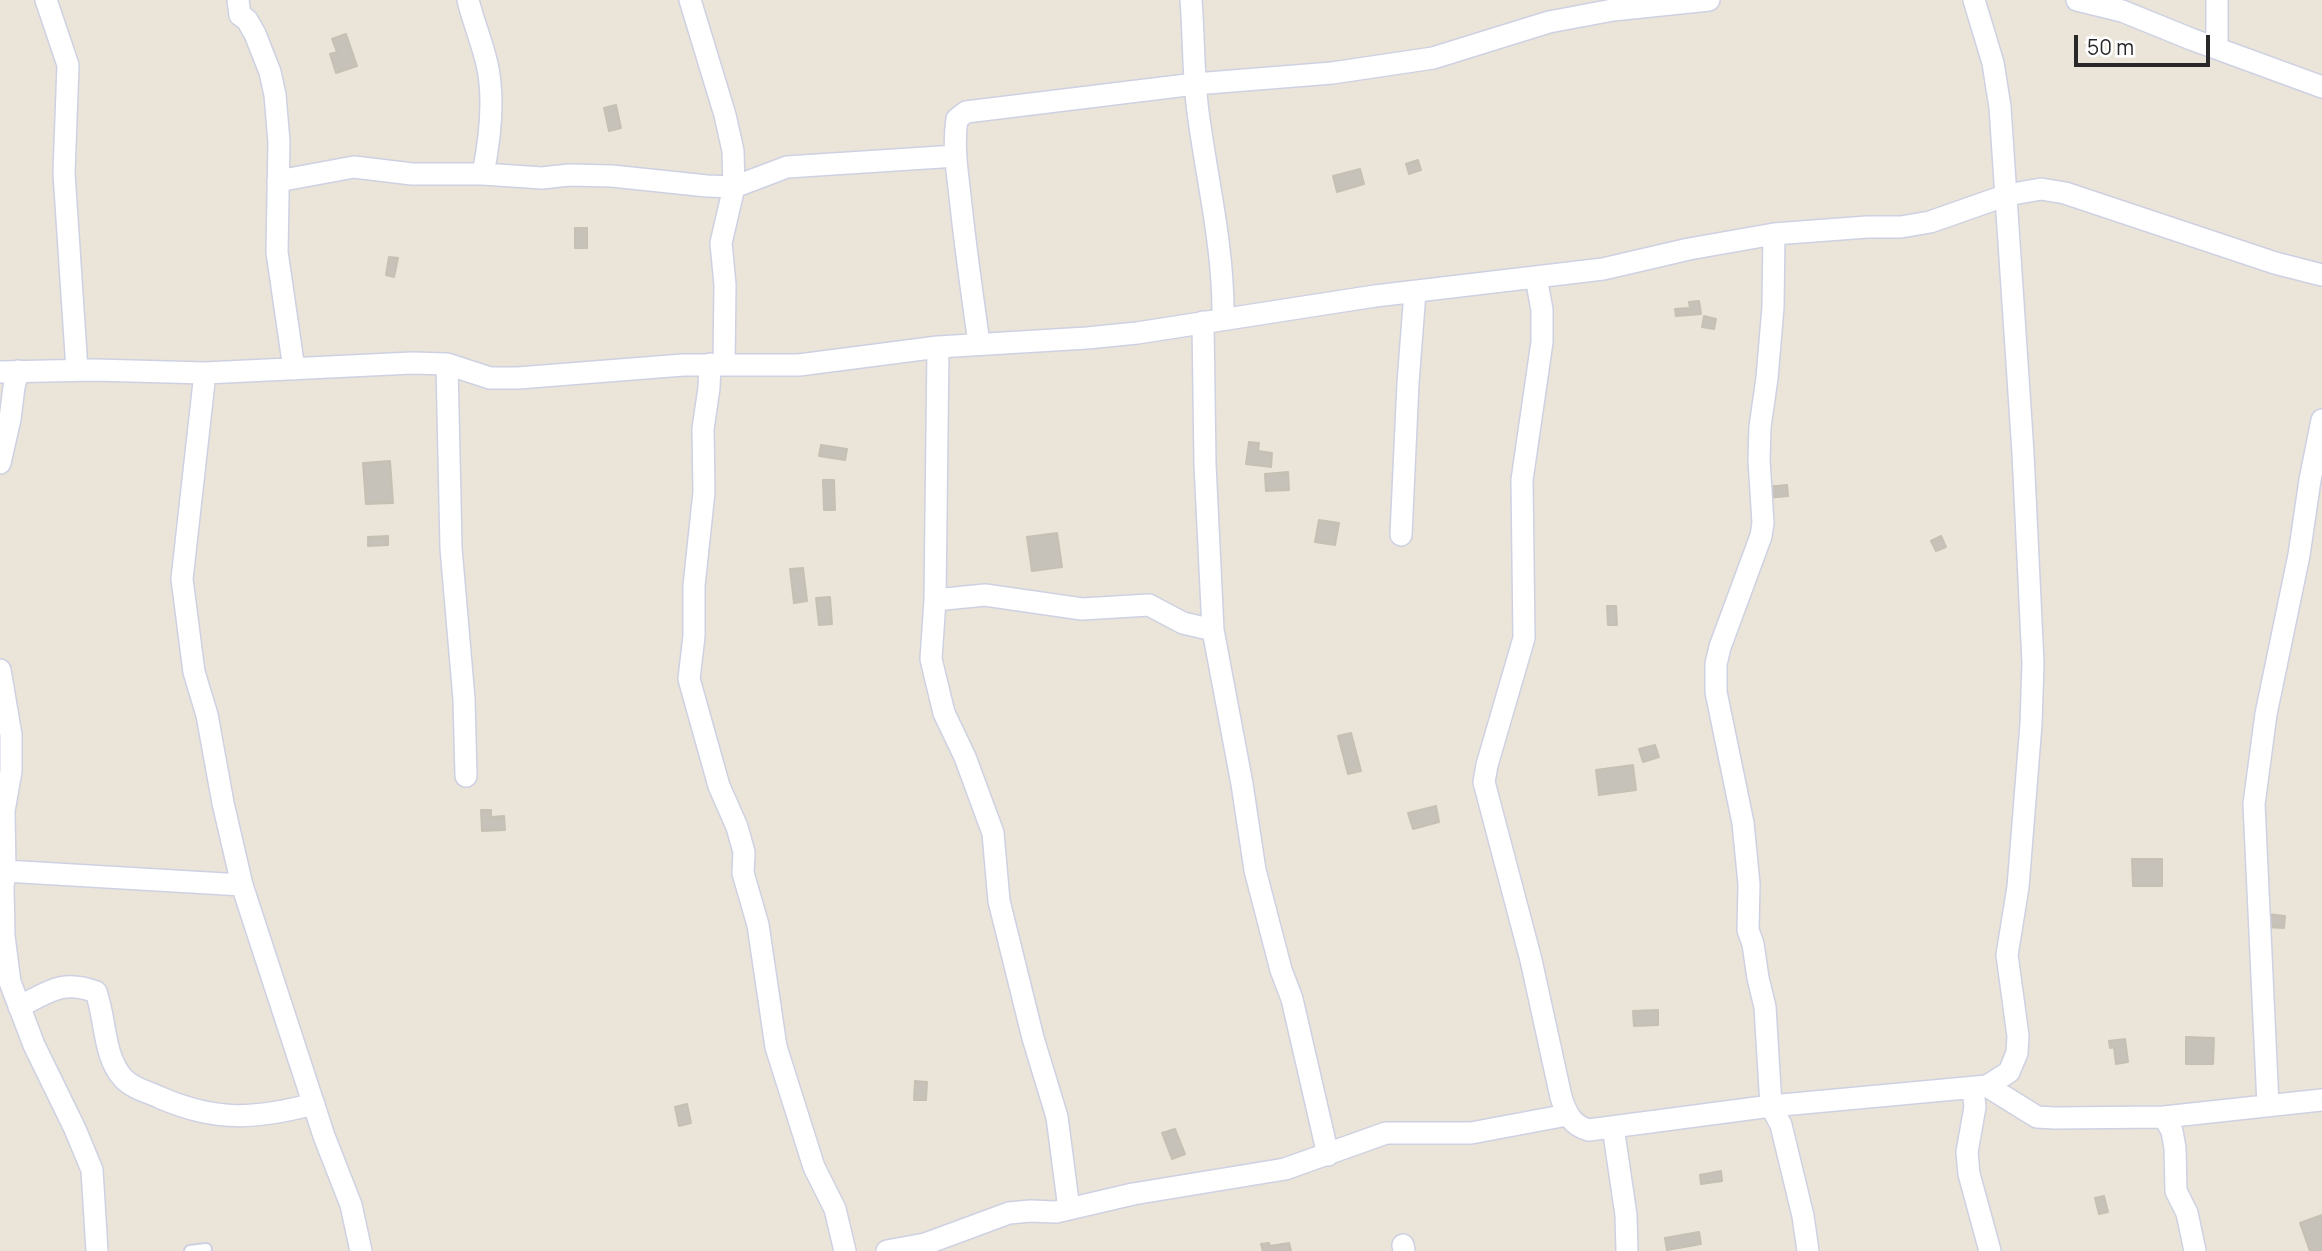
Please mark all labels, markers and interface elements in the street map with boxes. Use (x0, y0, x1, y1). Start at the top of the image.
scale bar (2077, 21, 2214, 65)
text: 50 m (2087, 33, 2134, 61)

